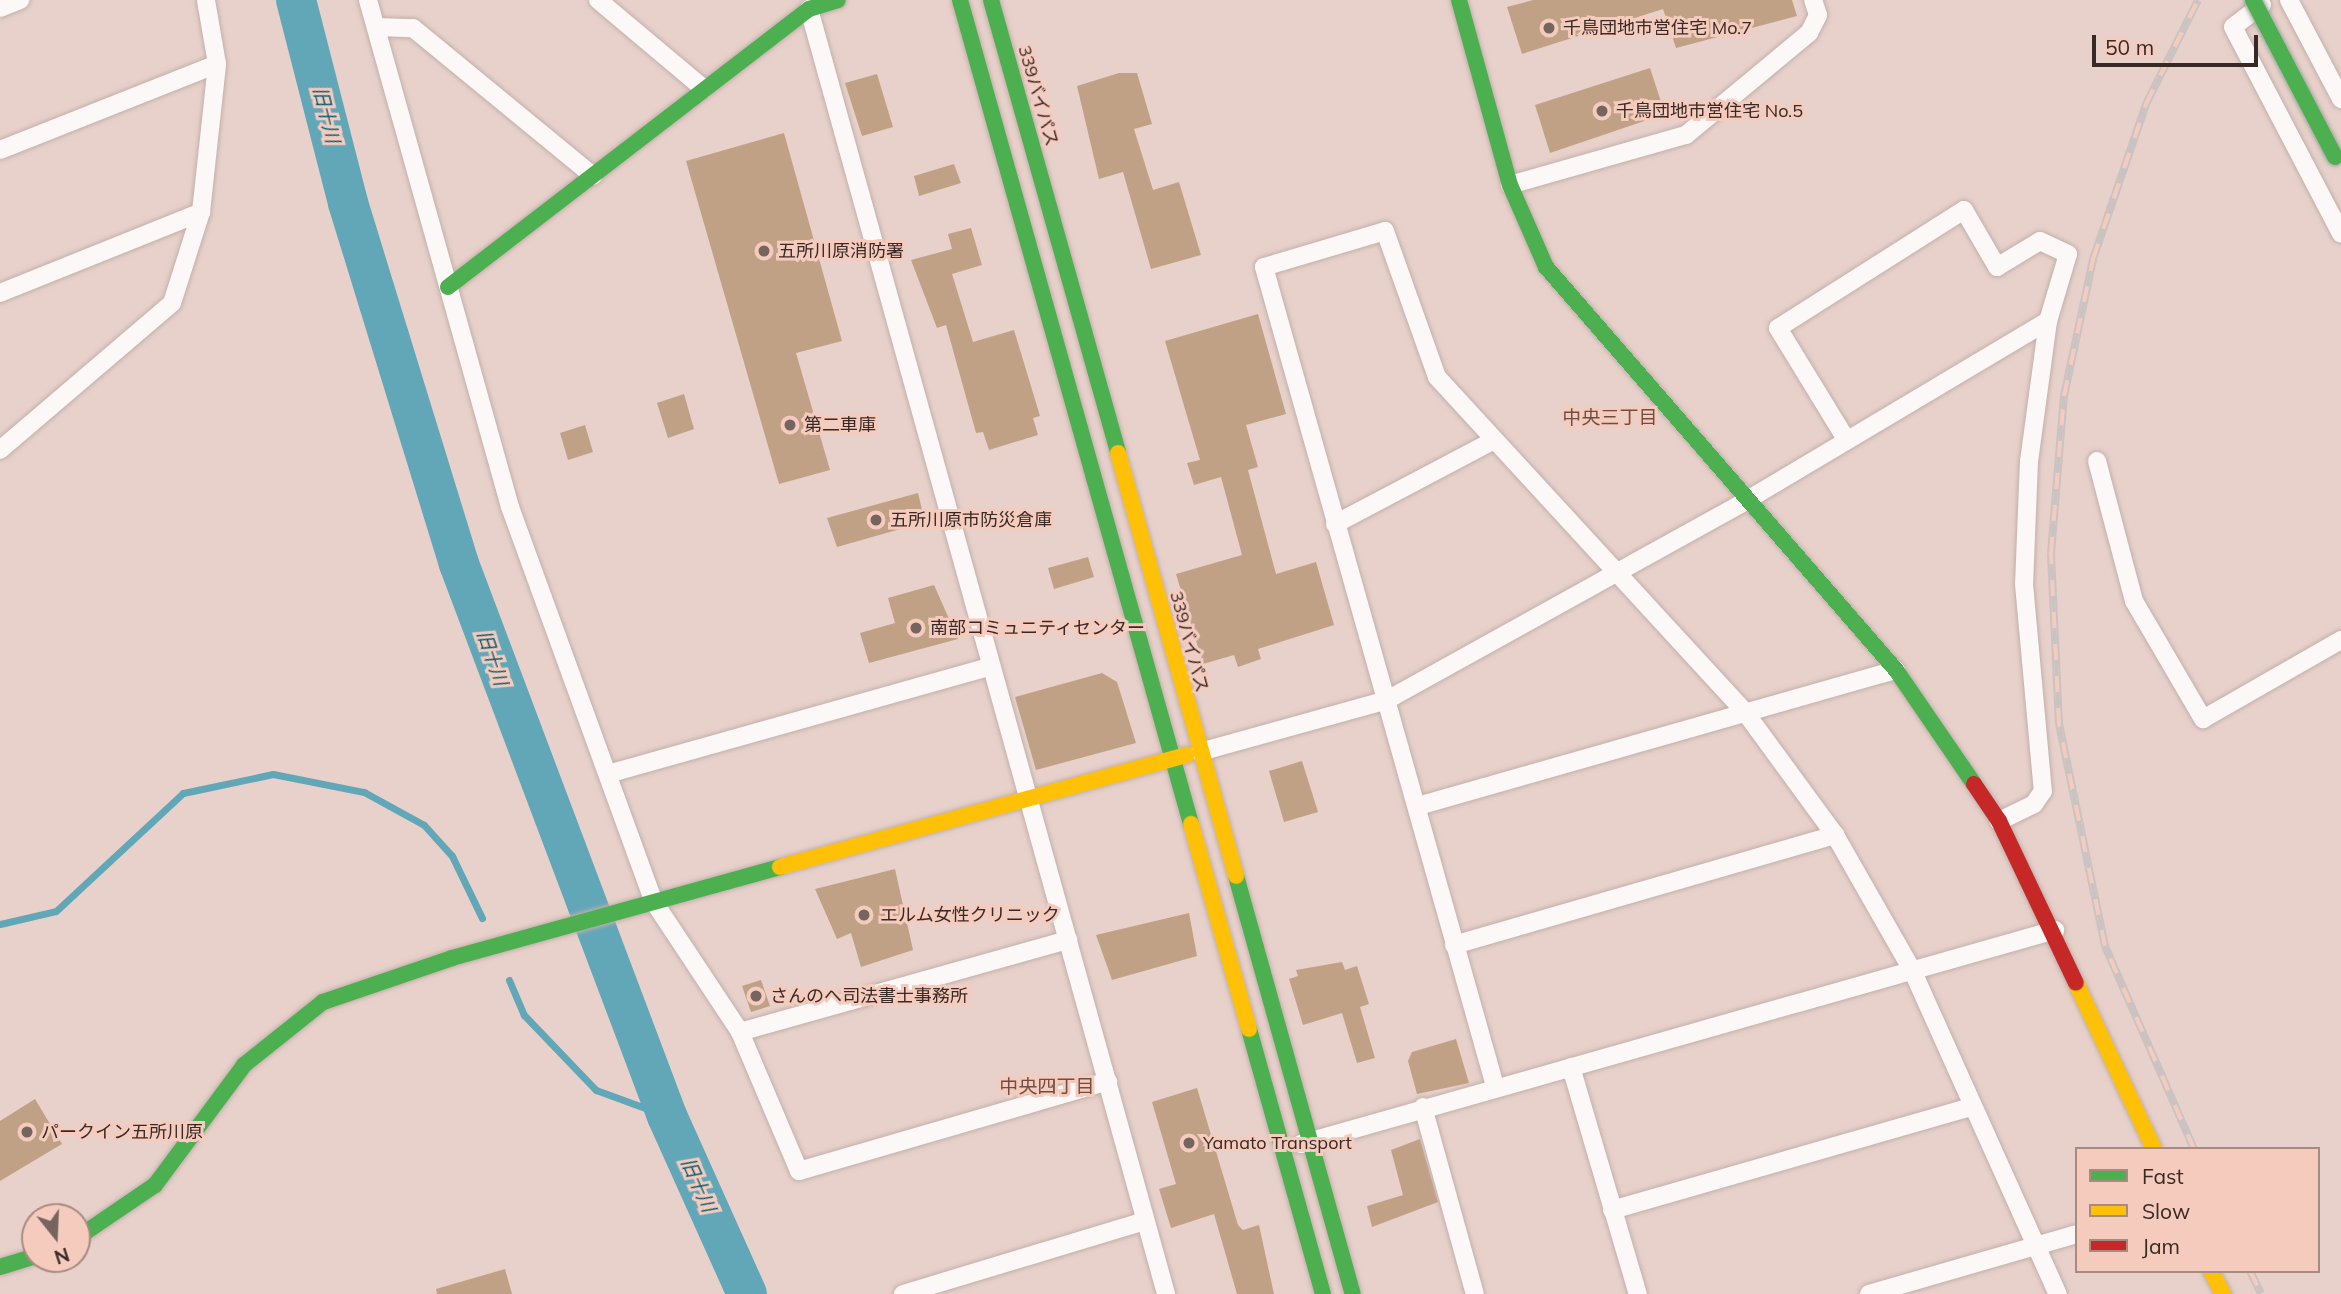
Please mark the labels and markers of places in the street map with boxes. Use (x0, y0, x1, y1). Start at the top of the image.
place label: 千鳥団地市営住宅 Mo.7 (1563, 17, 1752, 39)
marker: 千鳥団地市営住宅 Mo.7 (1541, 20, 1557, 36)
place label: 千鳥団地市営住宅 No.5 (1616, 100, 1803, 122)
marker: 千鳥団地市営住宅 No.5 (1594, 103, 1610, 119)
place label: 五所川原消防署 (778, 240, 904, 262)
marker: 五所川原消防署 (756, 243, 772, 259)
place label: 第二車庫 (804, 414, 876, 436)
marker: 第二車庫 (782, 417, 798, 433)
place label: 五所川原市防災倉庫 (890, 509, 1052, 531)
marker: 五所川原市防災倉庫 (868, 512, 884, 528)
place label: 南部コミュニティセンター (930, 617, 1146, 639)
marker: 南部コミュニティセンター (908, 620, 924, 636)
place label: エルム女性クリニック (880, 904, 1060, 926)
marker: エルム女性クリニック (854, 905, 874, 925)
place label: さんのへ司法書士事務所 (770, 985, 968, 1007)
marker: さんのへ司法書士事務所 (748, 988, 764, 1004)
place label: パークイン五所川原 (41, 1121, 203, 1143)
marker: パークイン五所川原 (19, 1124, 35, 1140)
place label: Yamato Transport (1203, 1132, 1352, 1154)
marker: Yamato Transport (1181, 1135, 1197, 1151)

